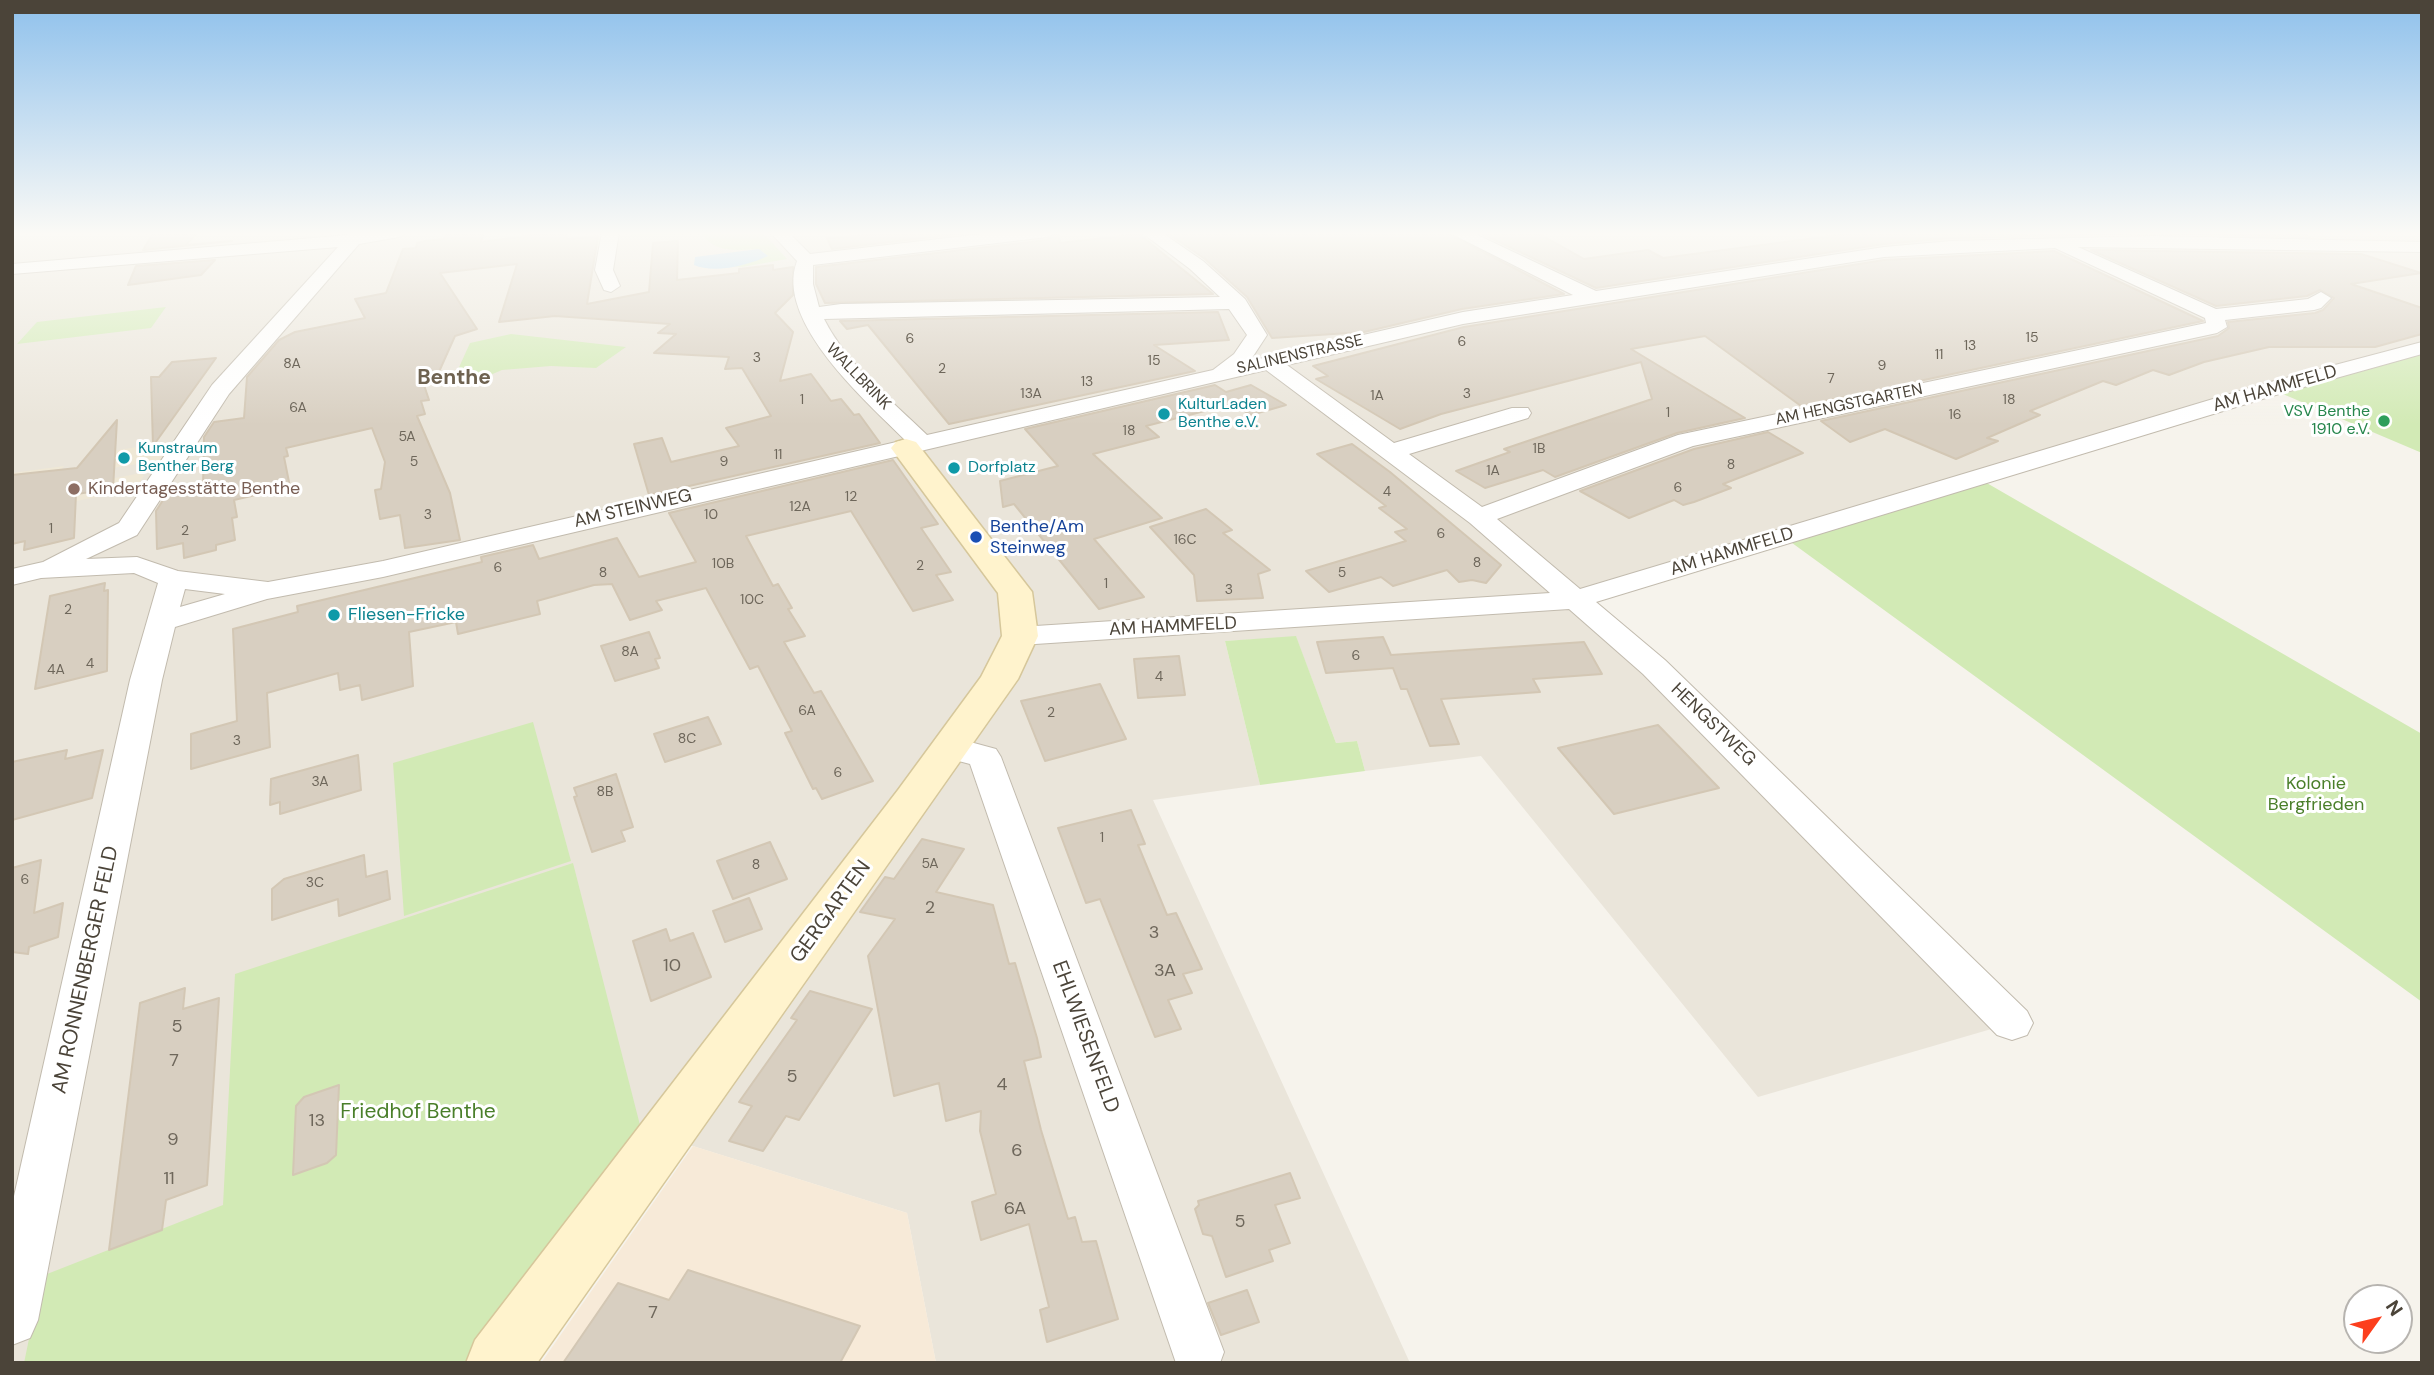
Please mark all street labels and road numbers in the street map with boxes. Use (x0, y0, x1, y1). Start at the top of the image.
street label: SALINENSTRASSE (1235, 331, 1365, 379)
street label: WALLBRINK (822, 340, 894, 414)
street label: AM HAMMFELD (2210, 361, 2340, 417)
street label: AM HENGSTGARTEN (1774, 380, 1924, 430)
street label: AM STEINWEG (572, 485, 694, 533)
street label: AM HAMMFELD (1668, 523, 1796, 581)
street label: AM HAMMFELD (1109, 613, 1237, 641)
street label: HENGSTWEG (1666, 679, 1760, 771)
street label: AM RONNENBERGER FELD (47, 844, 125, 1096)
street label: GERGARTEN (785, 856, 877, 968)
street label: EHLWIESENFELD (1046, 957, 1124, 1117)

